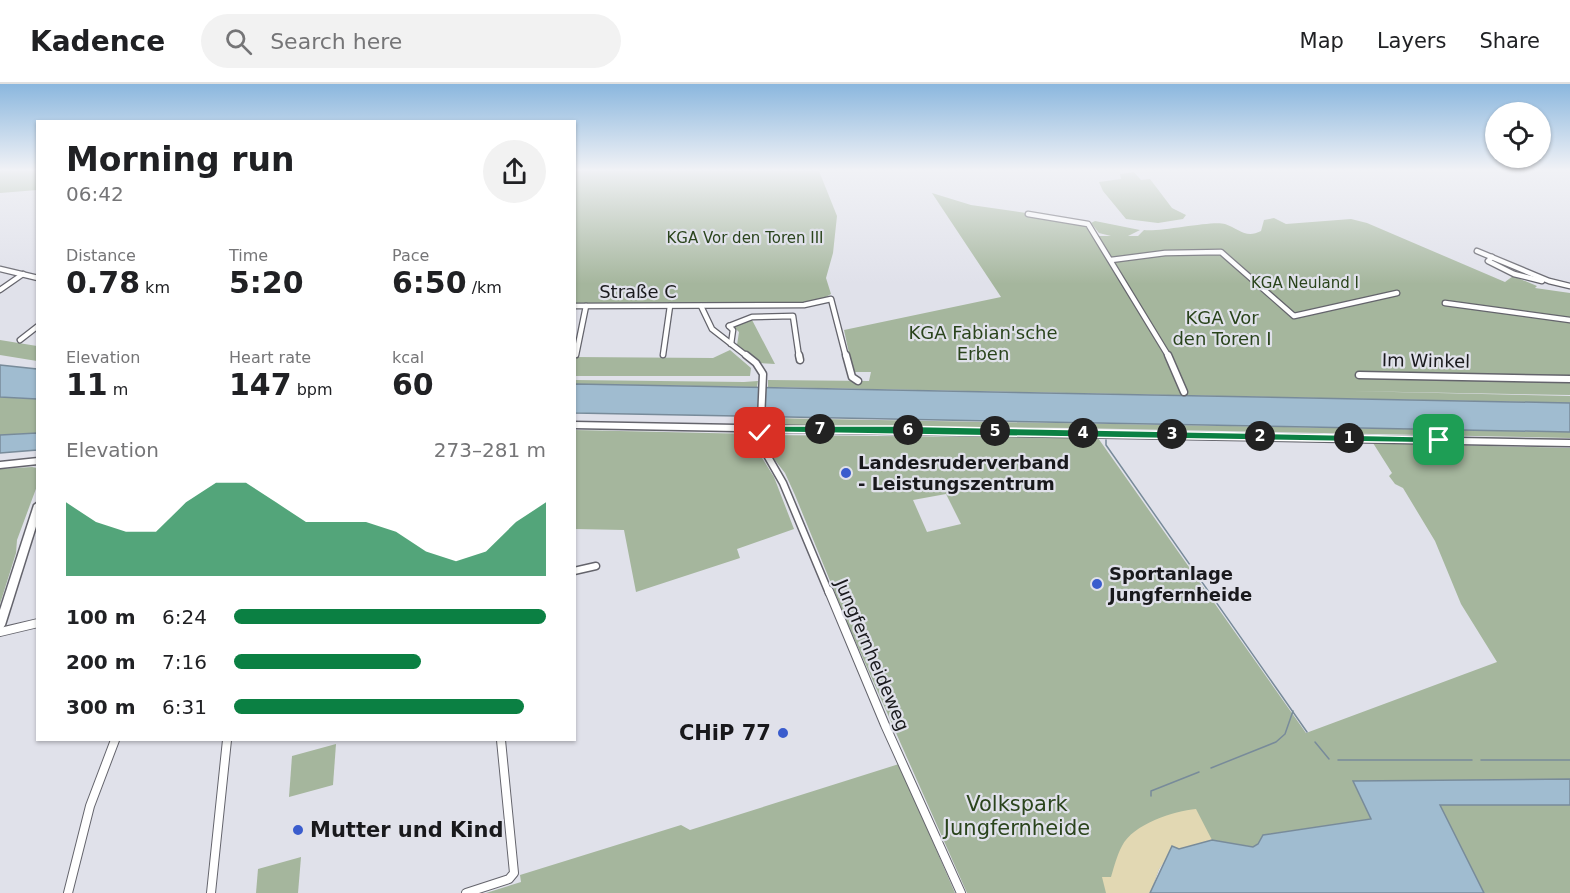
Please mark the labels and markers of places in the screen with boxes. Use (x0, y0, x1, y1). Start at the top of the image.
pin (734, 407, 785, 458)
pin: 7 (805, 414, 835, 444)
pin (1413, 414, 1464, 465)
pin: 6 (893, 415, 923, 445)
pin: 5 (980, 416, 1010, 446)
pin: 4 (1068, 418, 1098, 448)
pin: 3 (1157, 419, 1187, 449)
pin: 2 (1245, 421, 1275, 451)
pin: 1 (1334, 423, 1364, 453)
place label: Landesruderverband - Leistungszentrum (858, 452, 1069, 494)
marker: Landesruderverband - Leistungszentrum (839, 466, 853, 480)
place label: Sportanlage Jungfernheide (1107, 563, 1252, 605)
marker: Sportanlage Jungfernheide (1090, 577, 1104, 591)
place label: CHiP 77 (679, 721, 771, 745)
marker: CHiP 77 (776, 726, 790, 740)
place label: Mutter und Kind (310, 818, 504, 842)
marker: Mutter und Kind (291, 823, 305, 837)

